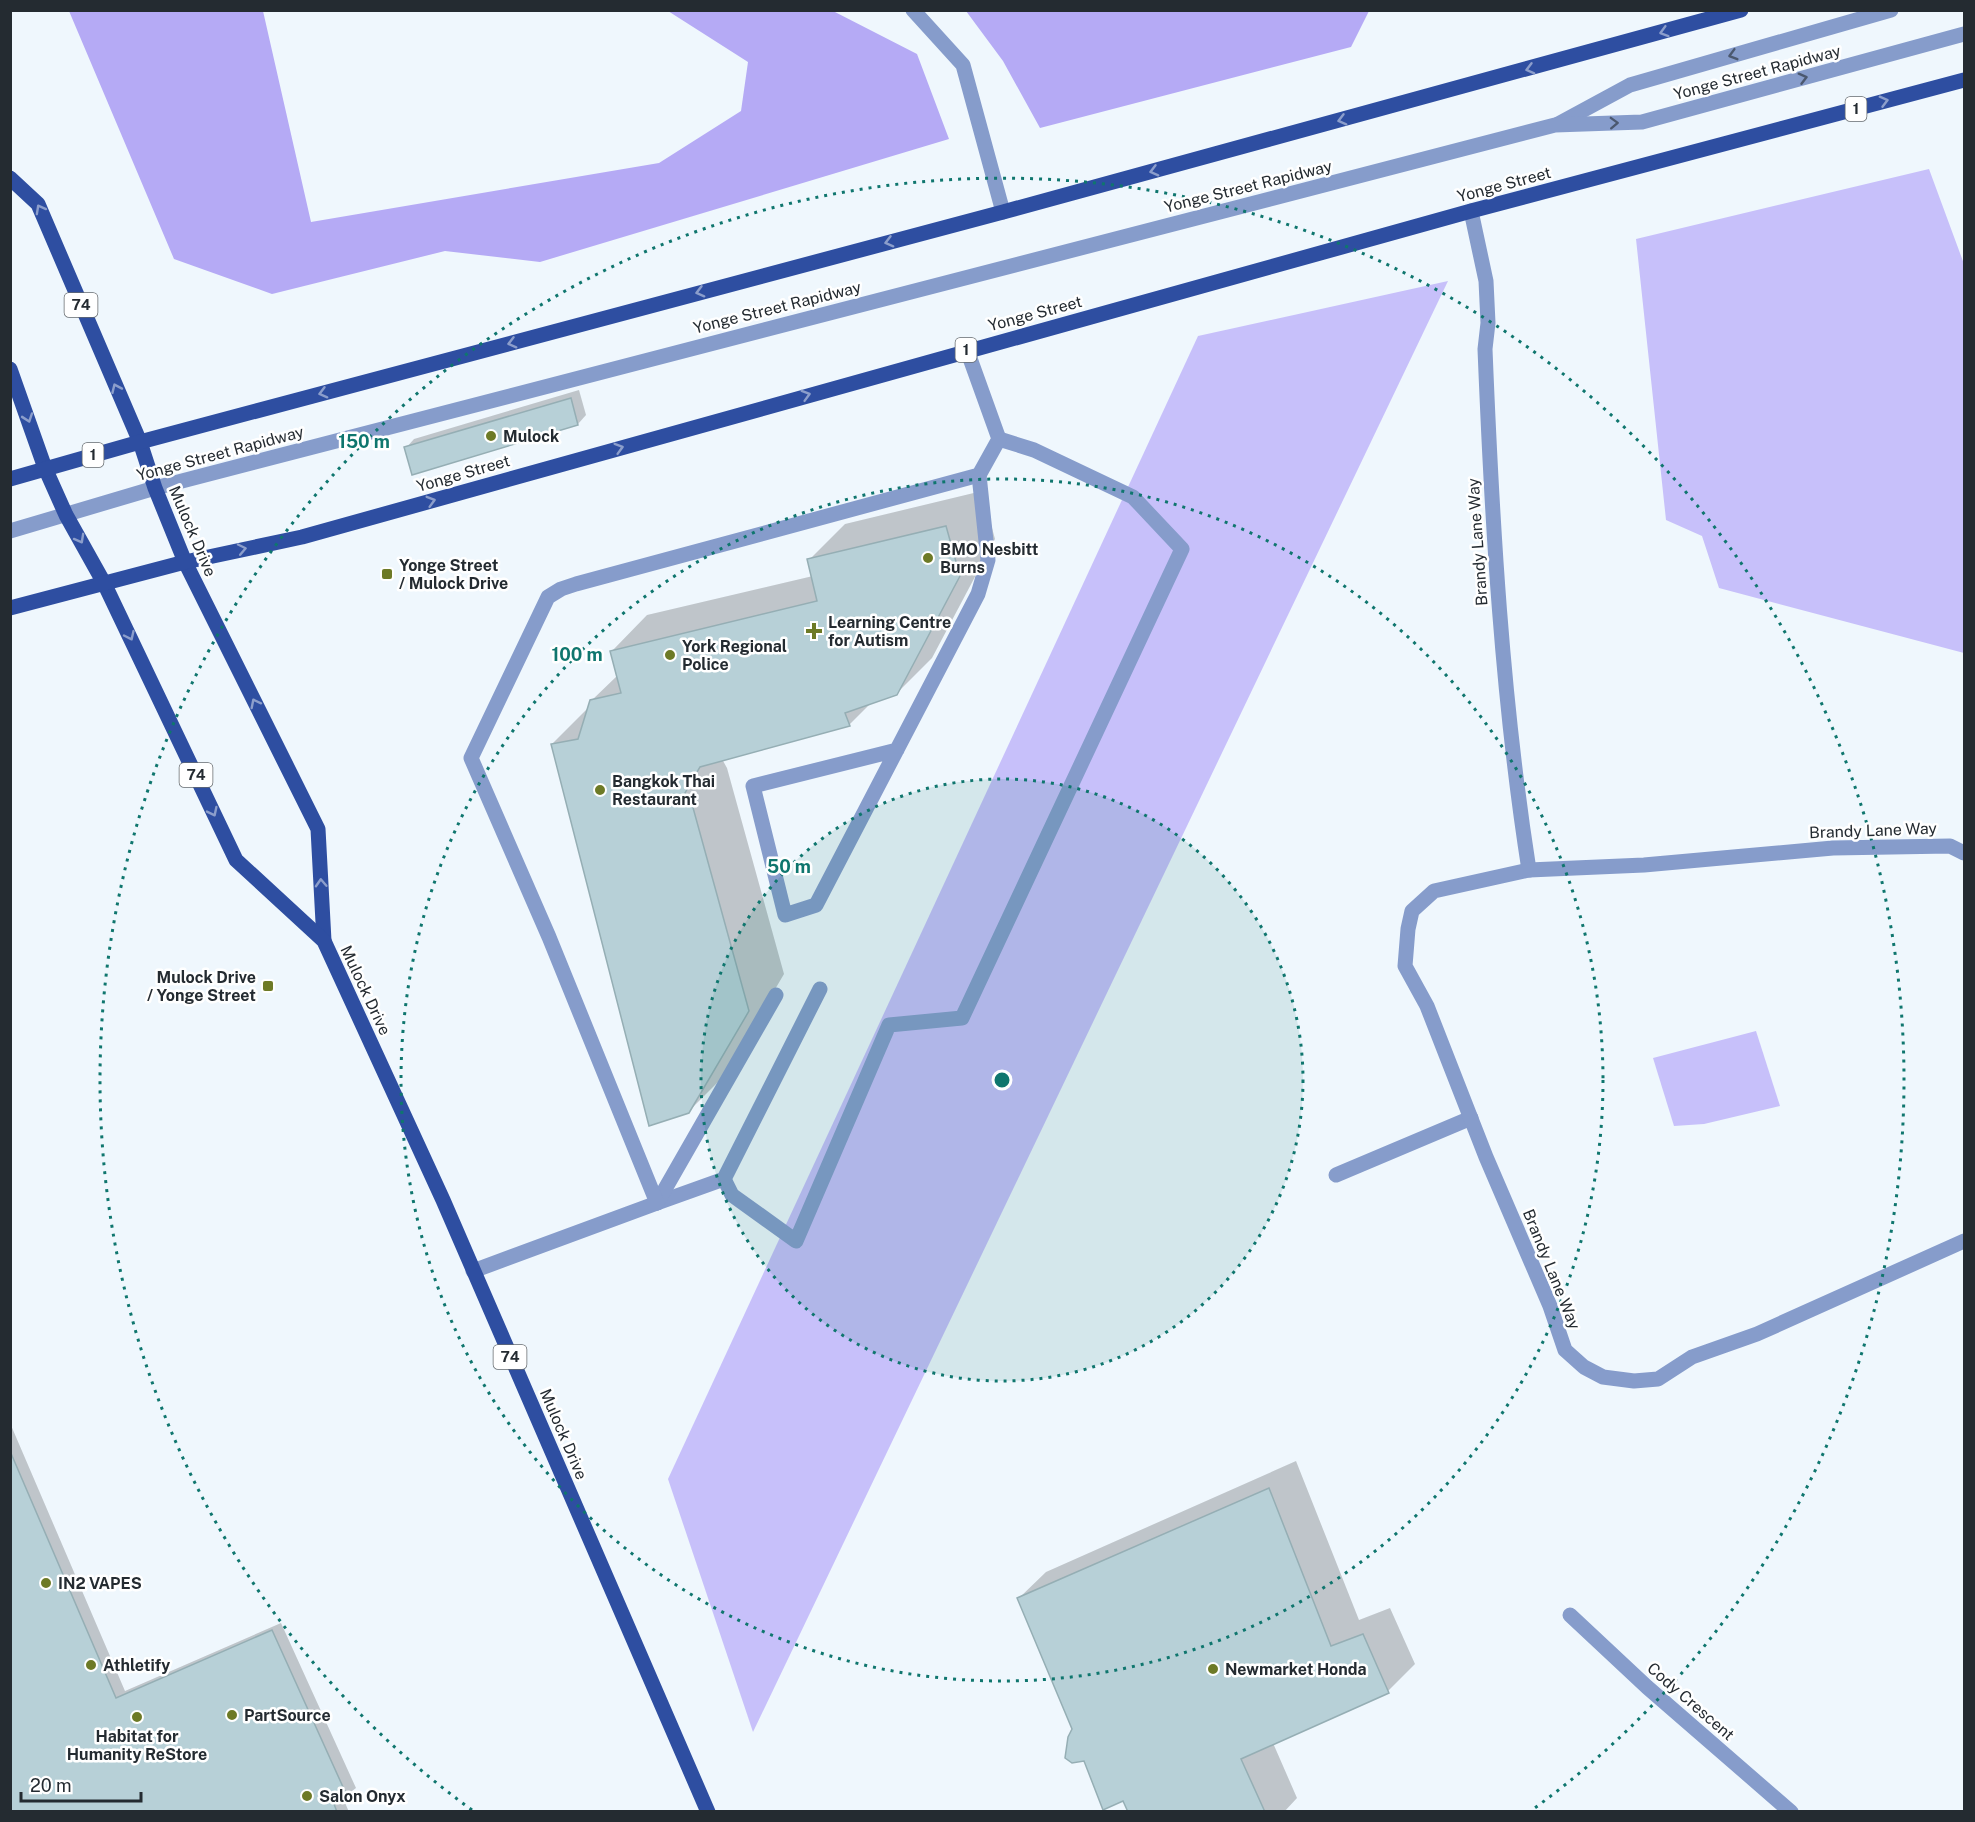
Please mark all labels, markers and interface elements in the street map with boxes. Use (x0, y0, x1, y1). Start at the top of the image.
one-way arrow (1659, 25, 1670, 37)
street label: Yonge Street Rapidway (1672, 41, 1843, 104)
one-way arrow (1728, 48, 1738, 61)
one-way arrow (1525, 62, 1535, 75)
one-way arrow (1798, 73, 1808, 86)
one-way arrow (1879, 96, 1889, 109)
road number: 1 (1846, 97, 1866, 121)
one-way arrow (1337, 113, 1347, 126)
one-way arrow (1609, 117, 1618, 130)
street label: Yonge Street Rapidway (1162, 156, 1334, 217)
street label: Yonge Street (1455, 163, 1553, 206)
one-way arrow (1149, 164, 1160, 176)
one-way arrow (36, 205, 47, 215)
one-way arrow (884, 235, 894, 247)
street label: Yonge Street Rapidway (691, 277, 863, 338)
one-way arrow (695, 285, 706, 297)
street label: Yonge Street (986, 292, 1084, 335)
road number: 74 (64, 293, 98, 317)
one-way arrow (507, 335, 517, 348)
road number: 1 (956, 338, 976, 362)
one-way arrow (112, 384, 124, 395)
one-way arrow (319, 386, 329, 398)
one-way arrow (800, 390, 811, 402)
one-way arrow (21, 412, 34, 423)
street label: Yonge Street Rapidway (135, 422, 306, 485)
place label: Mulock (503, 427, 559, 446)
marker: Mulock (484, 429, 498, 443)
text: 150 m (338, 431, 390, 452)
road number: 1 (82, 443, 104, 467)
one-way arrow (613, 443, 623, 455)
street label: Yonge Street (414, 451, 512, 496)
street label: Brandy Lane Way (1464, 477, 1491, 606)
street label: Mulock Drive (165, 483, 220, 579)
one-way arrow (426, 495, 436, 508)
one-way arrow (73, 533, 84, 544)
place label: BMO Nesbitt Burns (940, 540, 1039, 577)
one-way arrow (237, 544, 247, 557)
marker: BMO Nesbitt Burns (921, 551, 935, 565)
place label: Yonge Street / Mulock Drive (399, 556, 508, 593)
marker: Yonge Street / Mulock Drive (380, 567, 394, 581)
place label: Learning Centre for Autism (828, 613, 951, 650)
marker: Learning Centre for Autism (805, 622, 823, 640)
one-way arrow (122, 629, 134, 640)
place label: York Regional Police (682, 637, 787, 674)
text: 100 m (551, 644, 603, 665)
marker: York Regional Police (663, 648, 677, 662)
one-way arrow (250, 699, 262, 710)
road number: 74 (180, 763, 212, 787)
place label: Bangkok Thai Restaurant (612, 772, 715, 809)
marker: Bangkok Thai Restaurant (593, 783, 607, 797)
one-way arrow (206, 805, 218, 816)
street label: Brandy Lane Way (1809, 819, 1938, 842)
text: 50 m (767, 856, 811, 877)
one-way arrow (314, 878, 327, 887)
street label: Mulock Drive (336, 942, 395, 1038)
place label: Mulock Drive / Yonge Street (147, 968, 256, 1005)
marker: Mulock Drive / Yonge Street (261, 979, 275, 993)
centre of rings (992, 1070, 1012, 1090)
street label: Brandy Lane Way (1519, 1206, 1584, 1332)
road number: 74 (494, 1345, 526, 1369)
street label: Mulock Drive (536, 1386, 591, 1482)
place label: IN2 VAPES (58, 1574, 142, 1593)
marker: IN2 VAPES (39, 1576, 53, 1590)
place label: Athletify (103, 1656, 170, 1675)
marker: Athletify (84, 1658, 98, 1672)
street label: Cody Crescent (1643, 1658, 1738, 1744)
place label: Newmarket Honda (1225, 1660, 1367, 1679)
marker: Newmarket Honda (1206, 1662, 1220, 1676)
place label: PartSource (244, 1706, 331, 1725)
marker: PartSource (225, 1708, 239, 1722)
marker: Habitat for Humanity ReStore (130, 1710, 144, 1724)
place label: Habitat for Humanity ReStore (67, 1727, 207, 1764)
scale bar (21, 1765, 141, 1803)
text: 20 m (30, 1775, 72, 1796)
place label: Salon Onyx (319, 1787, 406, 1806)
marker: Salon Onyx (300, 1789, 314, 1803)

